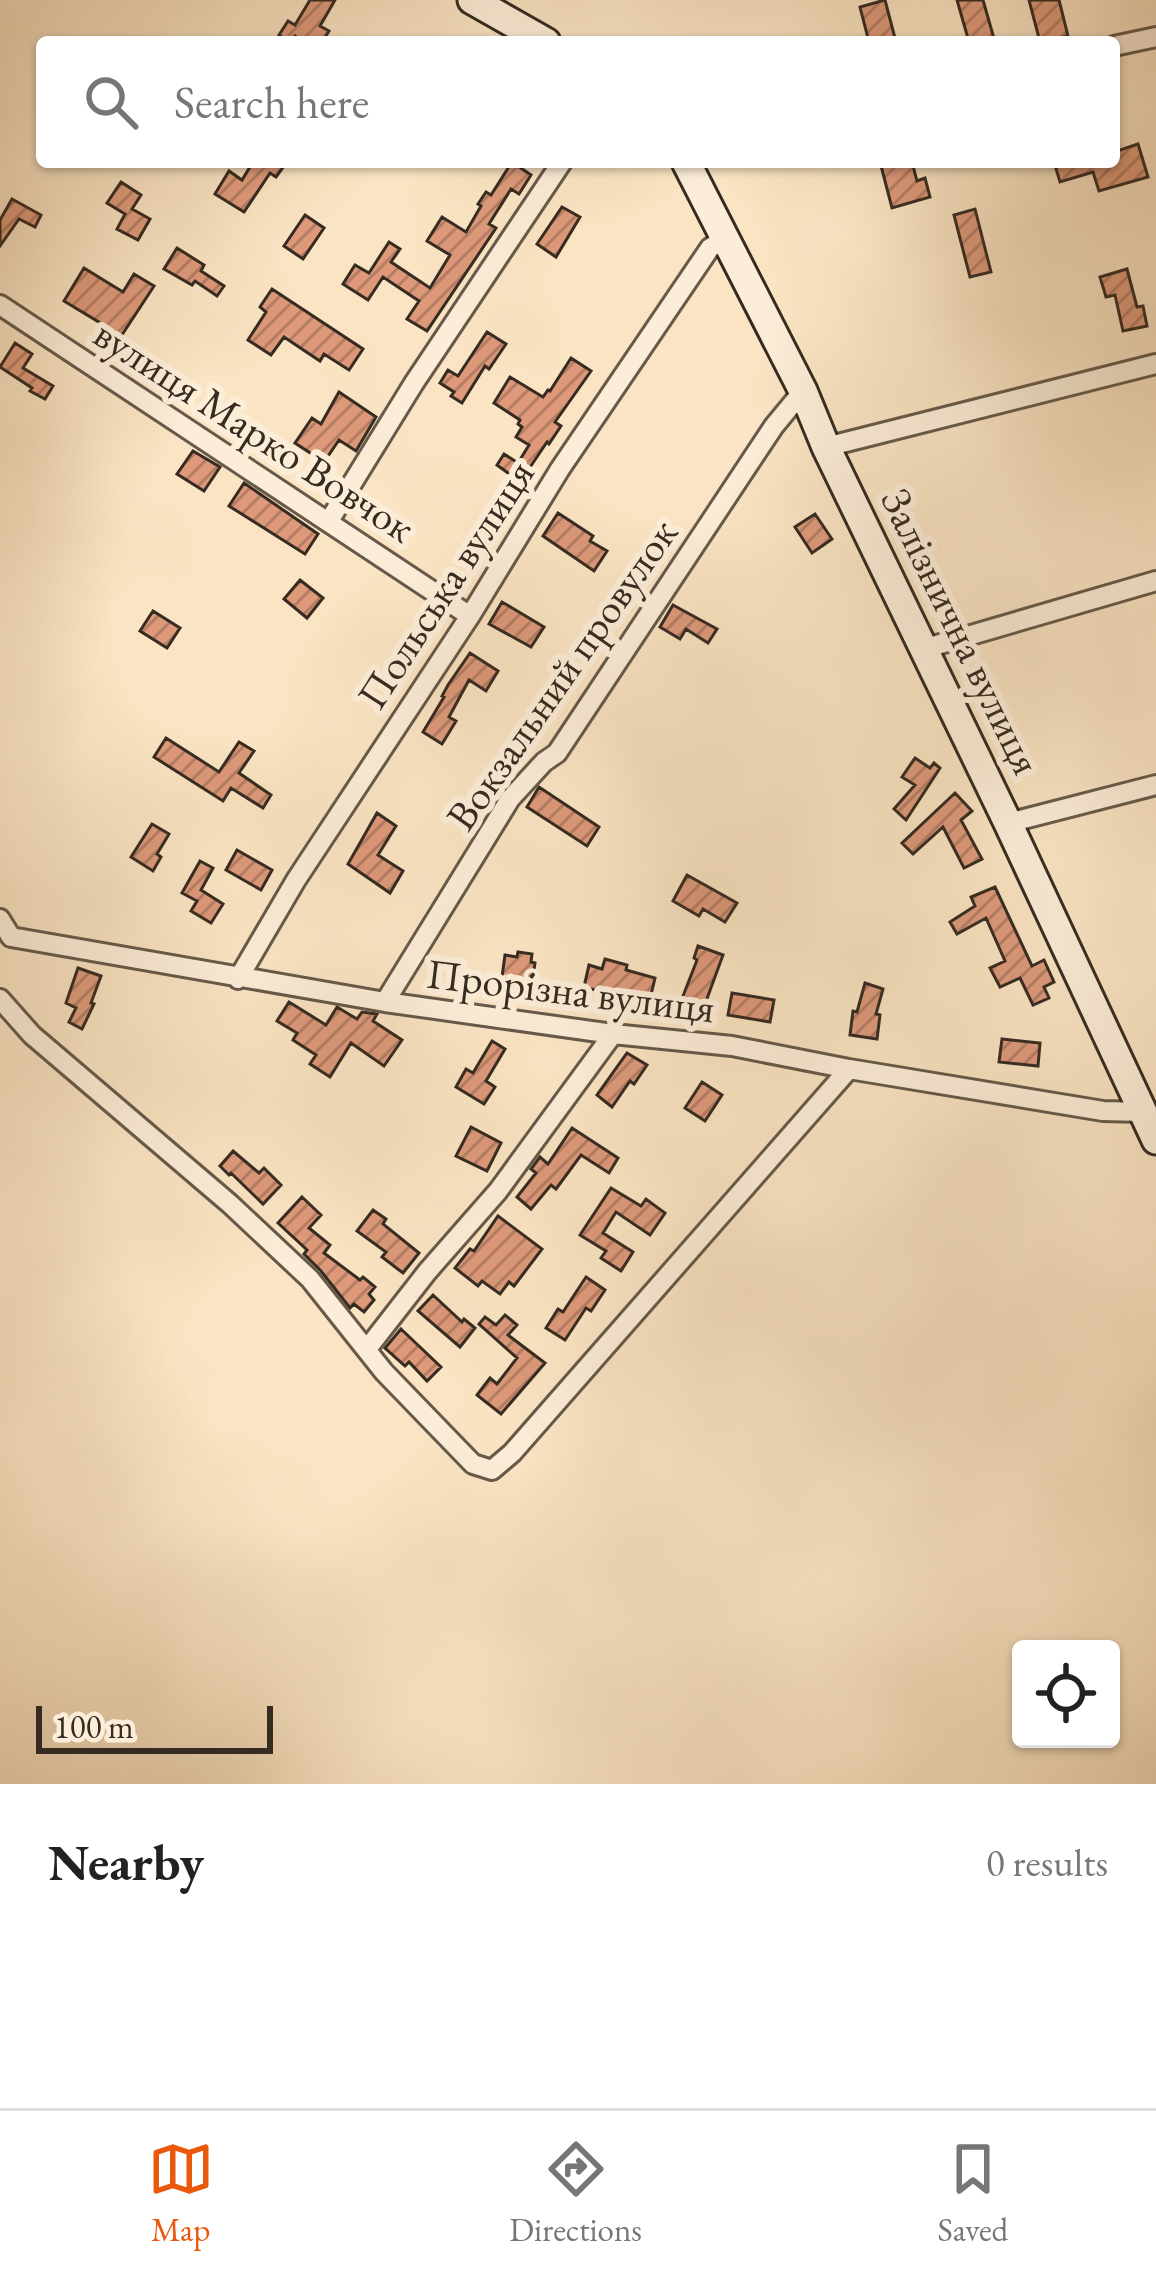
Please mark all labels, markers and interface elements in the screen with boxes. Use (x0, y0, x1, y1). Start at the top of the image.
search box (36, 36, 1120, 168)
icon: search (78, 69, 144, 135)
text: Search here (174, 73, 369, 131)
street label: вулиця Марко Вовчок (84, 306, 426, 555)
street label: Польська вулиця (344, 449, 546, 719)
street label: Залізнична вулиця (868, 479, 1055, 783)
street label: Вокзальний провулок (433, 508, 690, 841)
street label: Прорізна вулиця (424, 946, 718, 1035)
map controls (1012, 1640, 1120, 1748)
button: locate (1012, 1640, 1120, 1748)
scale bar (36, 1700, 273, 1753)
text: 100 m (54, 1705, 134, 1748)
text: Nearby (48, 1829, 204, 1895)
text: 0 results (986, 1837, 1108, 1888)
tab: Map (148, 2136, 214, 2251)
tab: Directions (509, 2136, 642, 2251)
tab: Saved (938, 2136, 1008, 2251)

